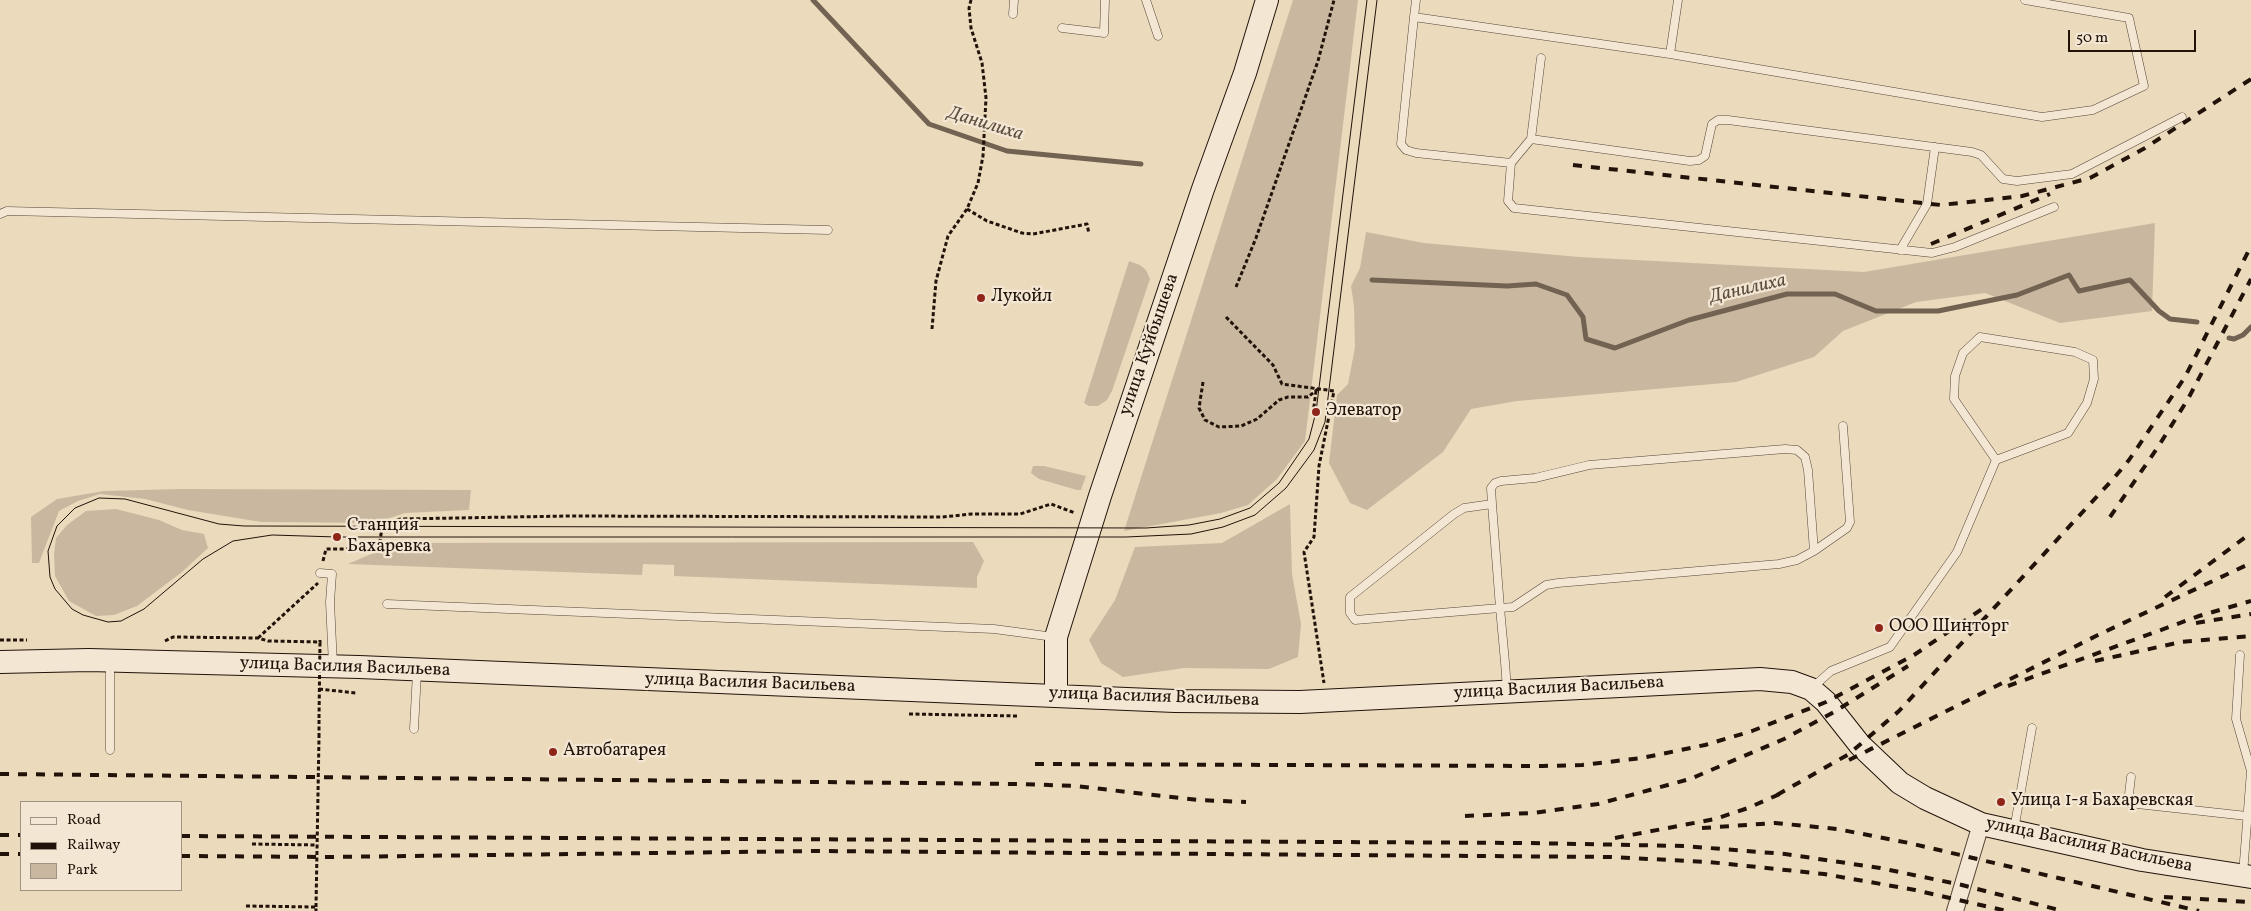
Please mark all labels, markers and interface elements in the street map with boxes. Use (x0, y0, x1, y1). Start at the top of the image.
scale bar (2071, 20, 2198, 52)
text: 50 m (2076, 28, 2108, 49)
water label: Данилиха (944, 103, 1026, 147)
water label: Данилиха (1707, 270, 1789, 310)
street label: улица Куйбышева (1116, 271, 1184, 419)
place label: Лукойл (991, 287, 1052, 309)
marker: Лукойл (975, 292, 987, 304)
place label: Элеватор (1326, 401, 1402, 423)
marker: Элеватор (1310, 406, 1322, 418)
place label: Станция Бахаревка (347, 516, 431, 558)
marker: Станция Бахаревка (331, 531, 343, 543)
place label: ООО Шинторг (1889, 617, 2009, 639)
marker: ООО Шинторг (1873, 622, 1885, 634)
street label: улица Василия Васильева (239, 654, 451, 682)
street label: улица Василия Васильева (644, 670, 856, 698)
street label: улица Василия Васильева (1453, 673, 1665, 705)
street label: улица Василия Васильева (1048, 684, 1260, 712)
place label: Автобатарея (563, 741, 666, 763)
marker: Автобатарея (547, 746, 559, 758)
place label: Улица 1-я Бахаревская (2011, 791, 2193, 813)
marker: Улица 1-я Бахаревская (1995, 796, 2007, 808)
legend (20, 801, 182, 891)
text: Road (67, 810, 101, 831)
street label: улица Василия Васильева (1984, 813, 2194, 879)
text: Railway (67, 835, 120, 856)
text: Park (67, 860, 98, 881)

